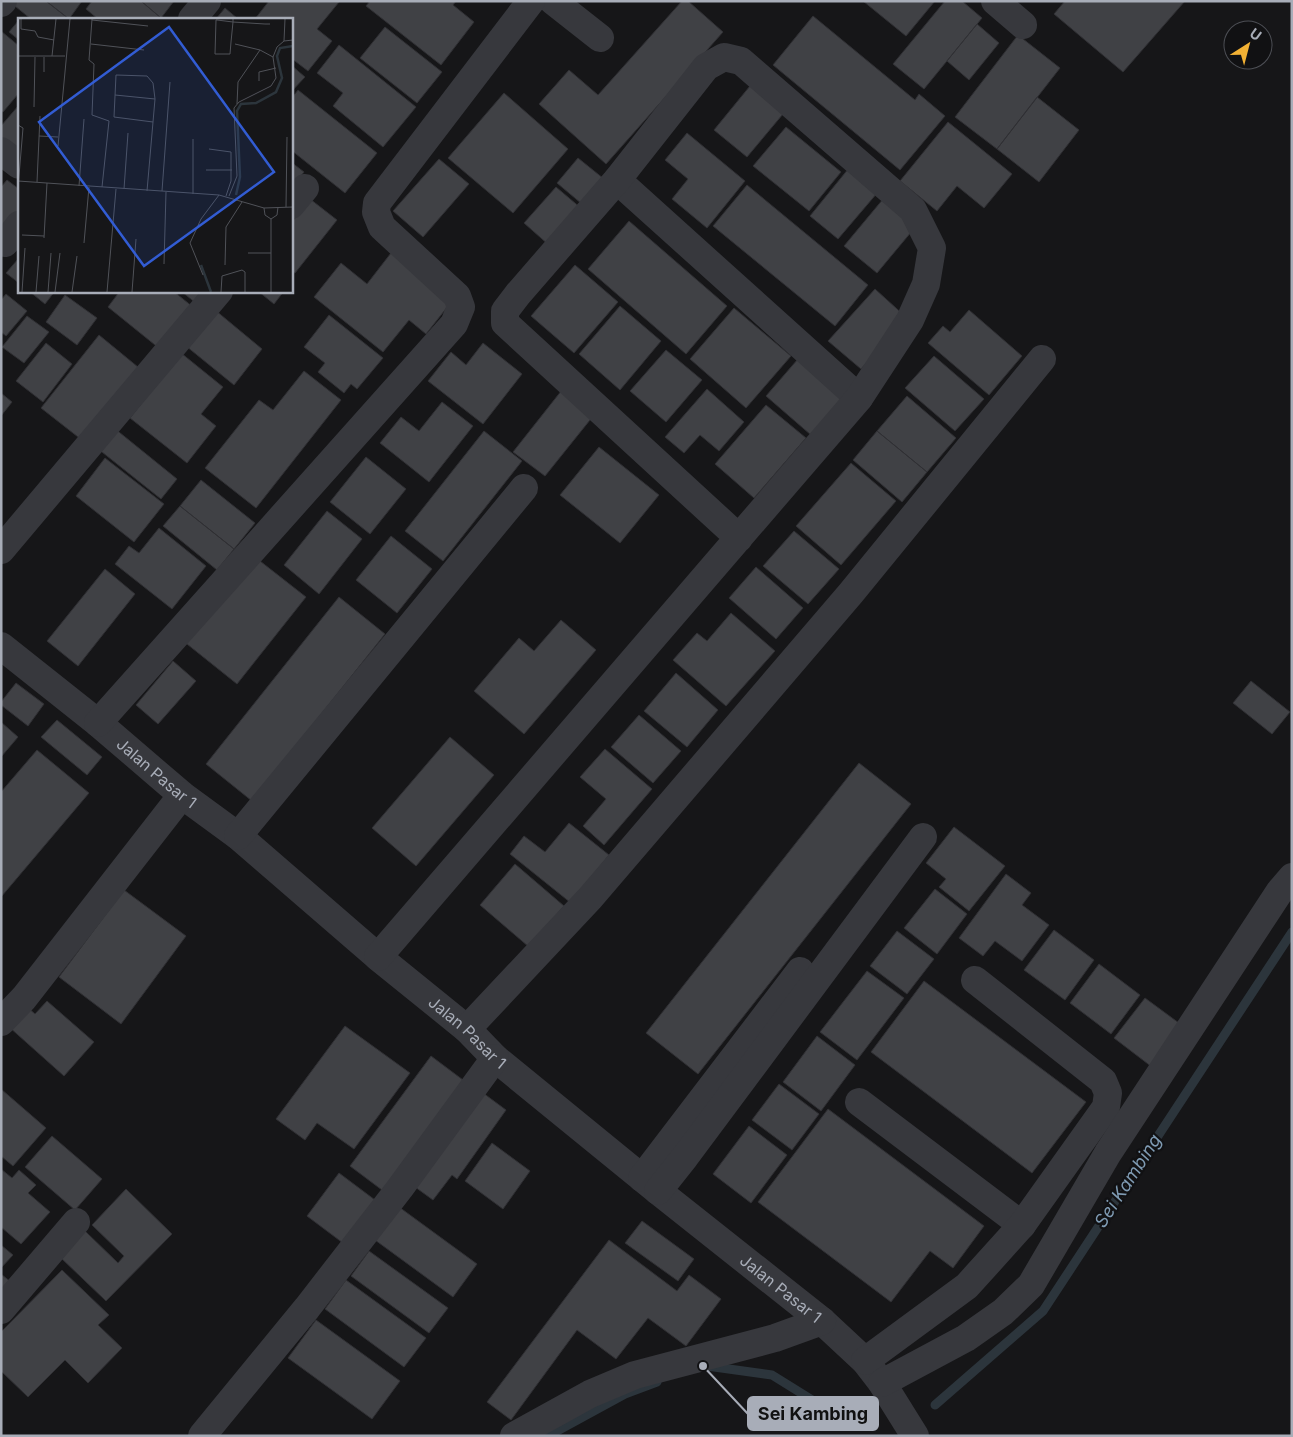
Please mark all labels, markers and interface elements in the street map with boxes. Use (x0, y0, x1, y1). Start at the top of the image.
inset map (18, 18, 292, 292)
north arrow (1223, 20, 1273, 70)
text: U (1247, 24, 1265, 44)
street label: Jalan Pasar 1 (113, 734, 201, 812)
street label: Jalan Pasar 1 (424, 992, 510, 1073)
water label: Sei Kambing (1090, 1130, 1165, 1231)
street label: Jalan Pasar 1 (736, 1250, 826, 1327)
callout: Sei Kambing (748, 1397, 878, 1430)
text: Sei Kambing (758, 1403, 868, 1424)

